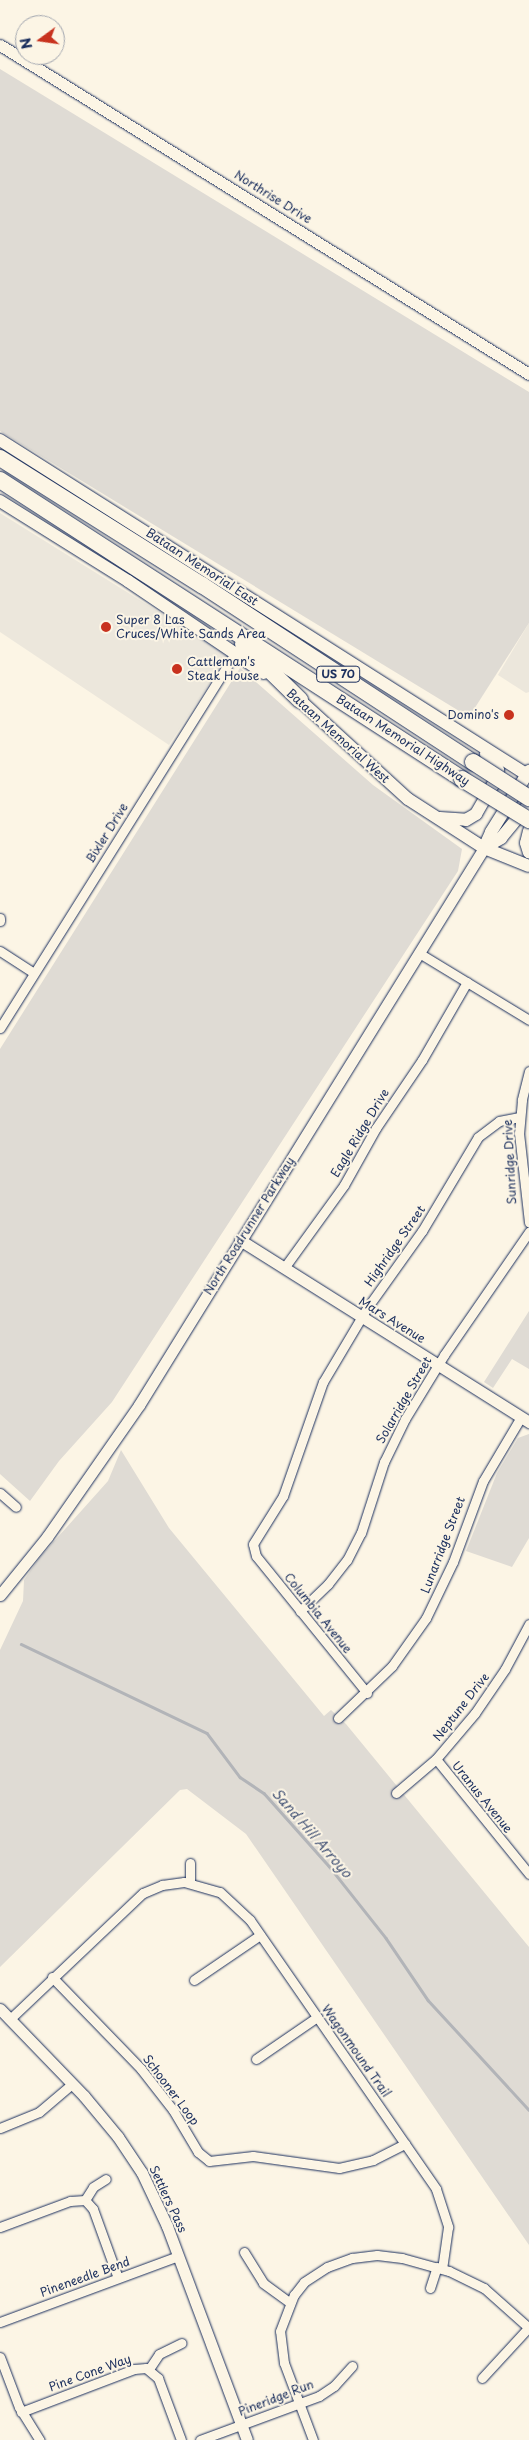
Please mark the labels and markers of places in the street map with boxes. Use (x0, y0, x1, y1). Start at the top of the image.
place label: Super 8 Las Cruces/White Sands Area (116, 613, 266, 641)
marker: Super 8 Las Cruces/White Sands Area (100, 621, 112, 633)
place label: Cattleman's Steak House (187, 655, 260, 683)
marker: Cattleman's Steak House (171, 663, 183, 675)
place label: Domino's (447, 708, 499, 722)
marker: Domino's (503, 709, 515, 721)

